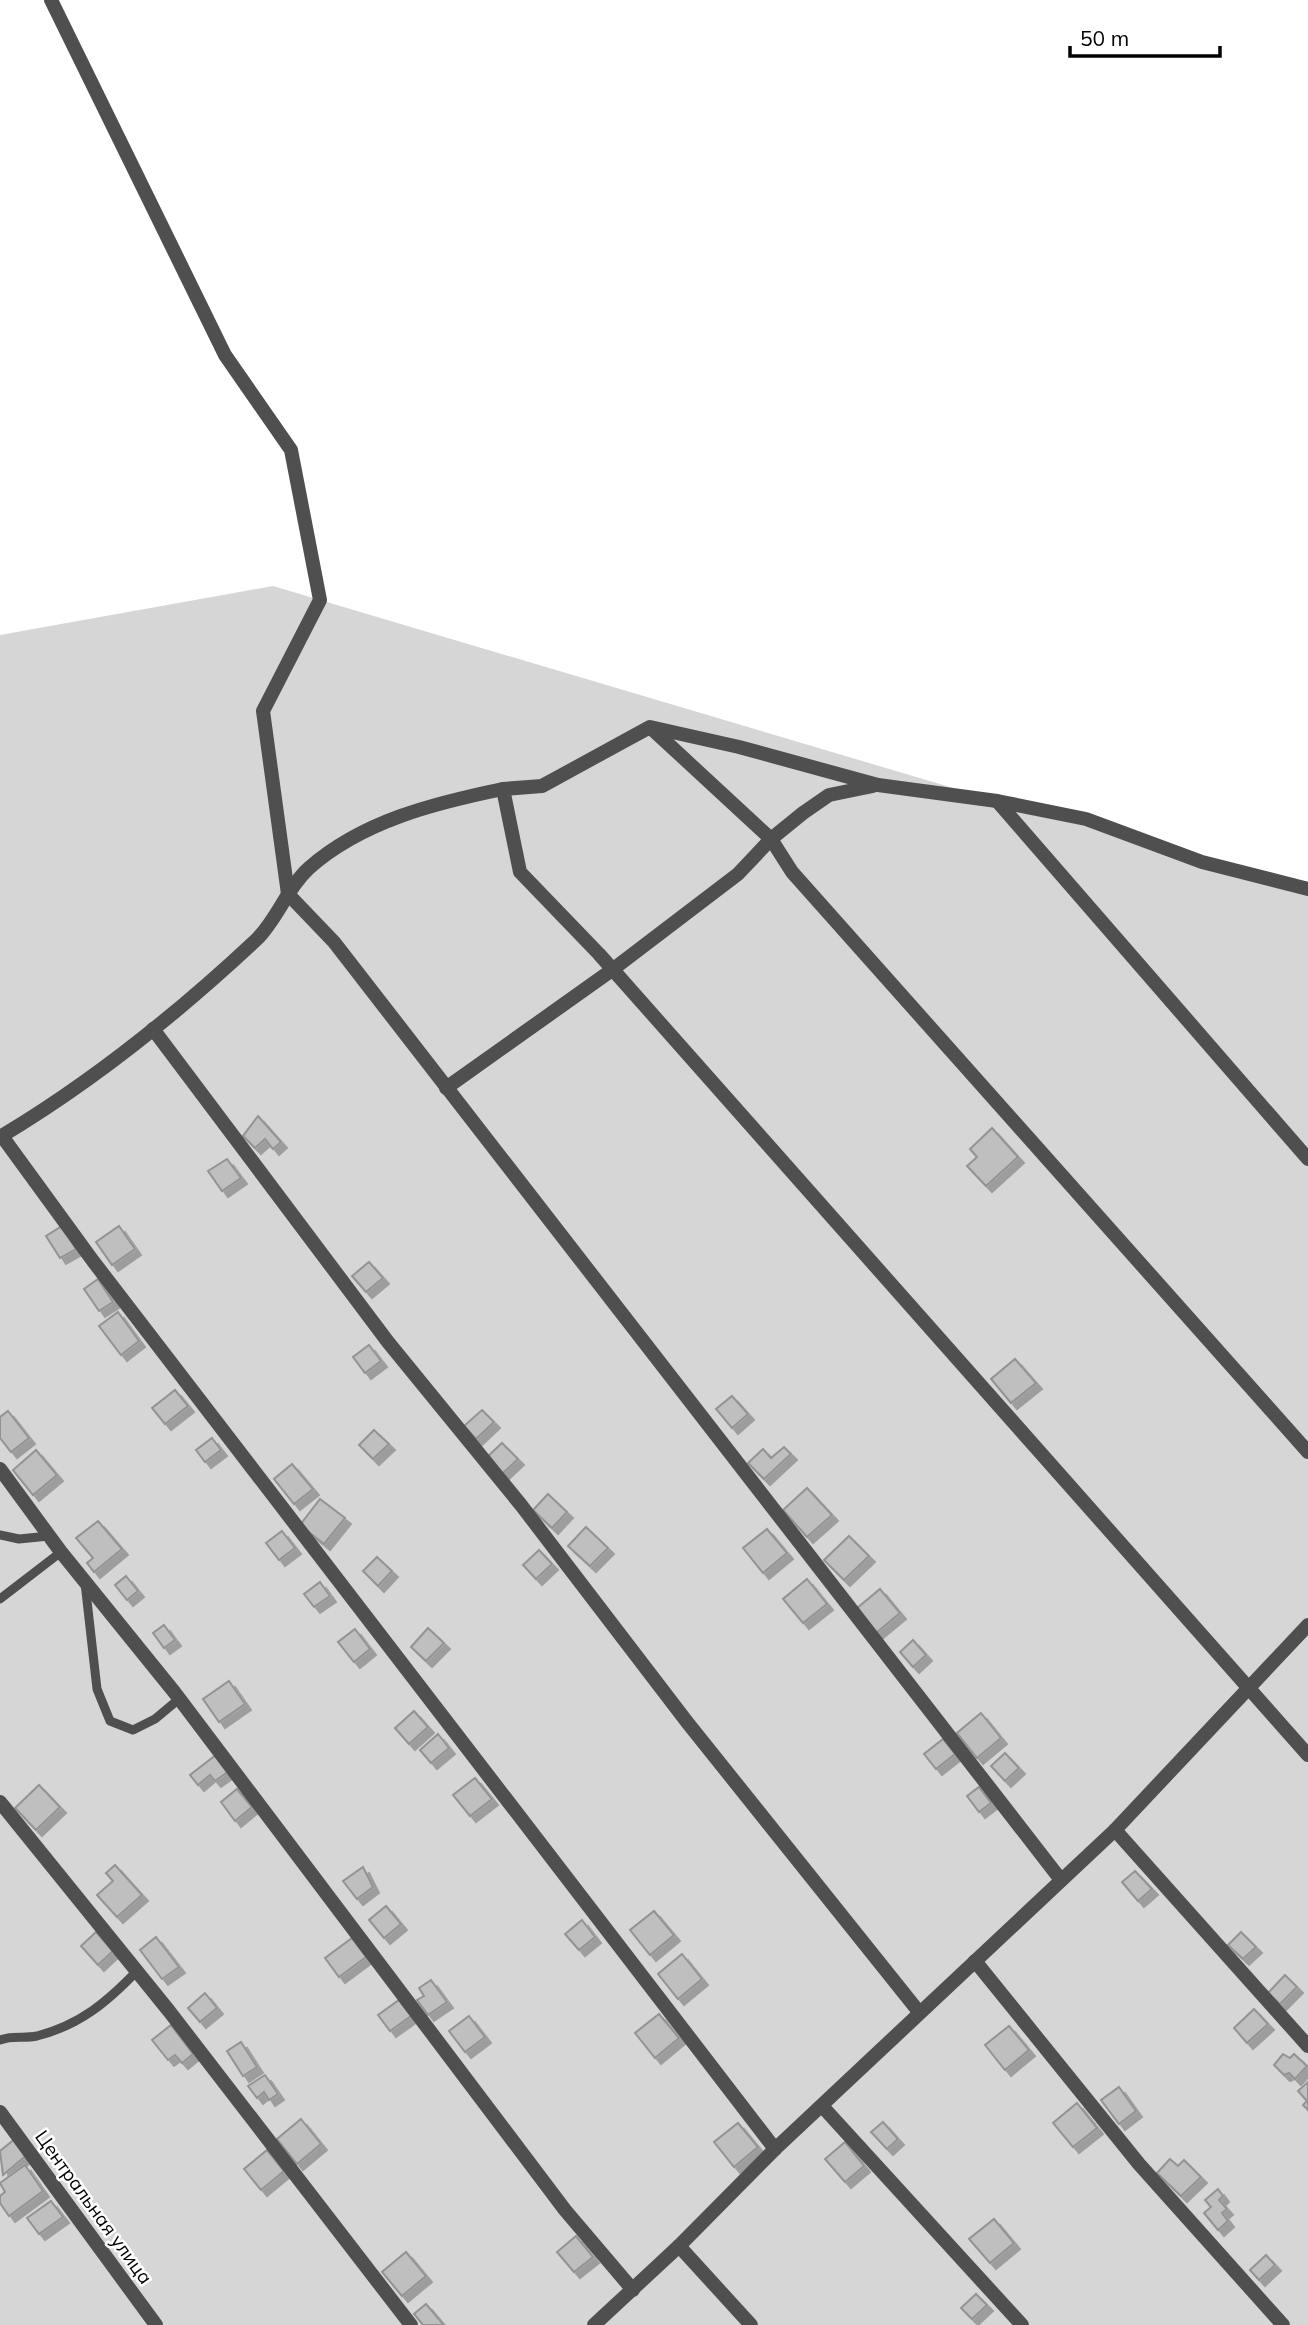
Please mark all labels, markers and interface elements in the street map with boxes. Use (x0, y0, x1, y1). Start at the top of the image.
scale bar (1070, 14, 1220, 58)
text: 50 m (1080, 25, 1129, 51)
street label: Центральная улица (30, 2125, 158, 2289)

